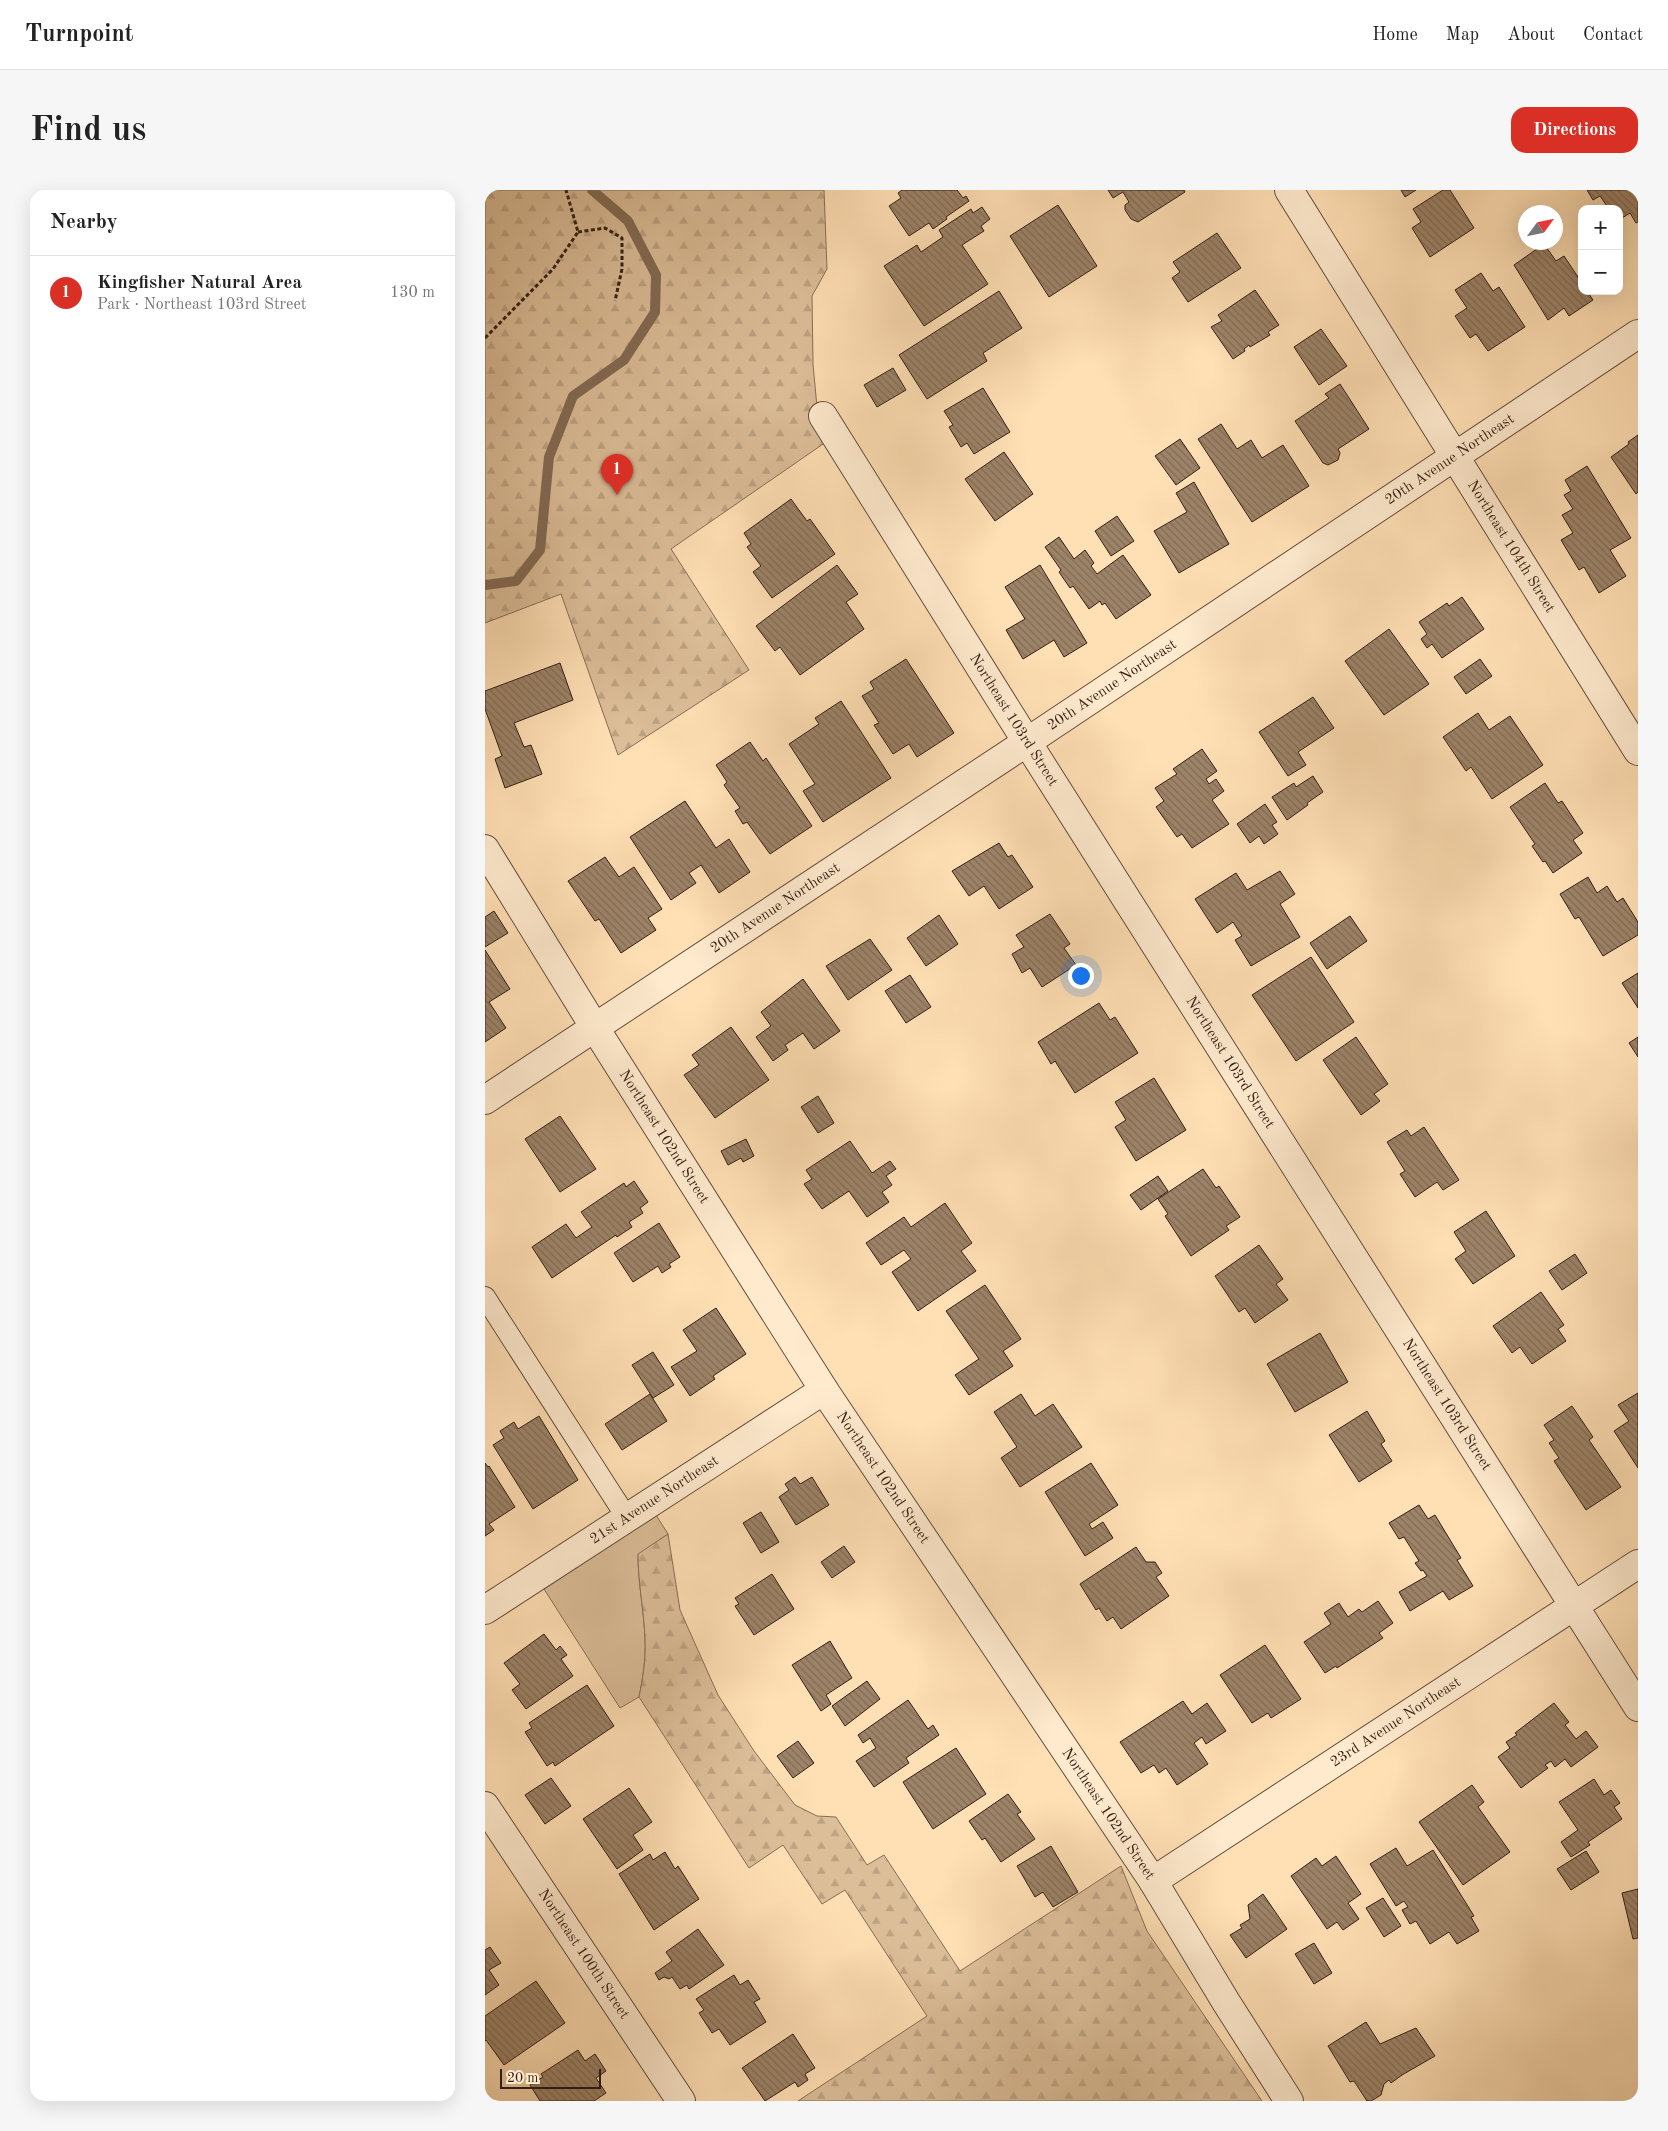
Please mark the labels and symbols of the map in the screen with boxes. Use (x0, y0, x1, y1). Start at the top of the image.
north arrow (1518, 205, 1563, 250)
street label: 20th Avenue Northeast (1383, 411, 1517, 508)
pin: 1 (601, 454, 633, 495)
street label: Northeast 104th Street (1464, 478, 1557, 615)
street label: 20th Avenue Northeast (1045, 637, 1179, 733)
street label: Northeast 103rd Street (966, 651, 1061, 789)
street label: 20th Avenue Northeast (708, 860, 843, 956)
your location (1068, 963, 1094, 989)
street label: Northeast 103rd Street (1183, 994, 1277, 1131)
street label: Northeast 102nd Street (616, 1067, 712, 1206)
street label: Northeast 103rd Street (1399, 1336, 1494, 1473)
street label: Northeast 102nd Street (833, 1409, 932, 1546)
street label: 21st Avenue Northeast (587, 1453, 721, 1547)
street label: 23rd Avenue Northeast (1328, 1674, 1464, 1770)
street label: Northeast 102nd Street (1059, 1746, 1158, 1883)
street label: Northeast 100th Street (535, 1887, 632, 2022)
scale bar (500, 2066, 601, 2089)

